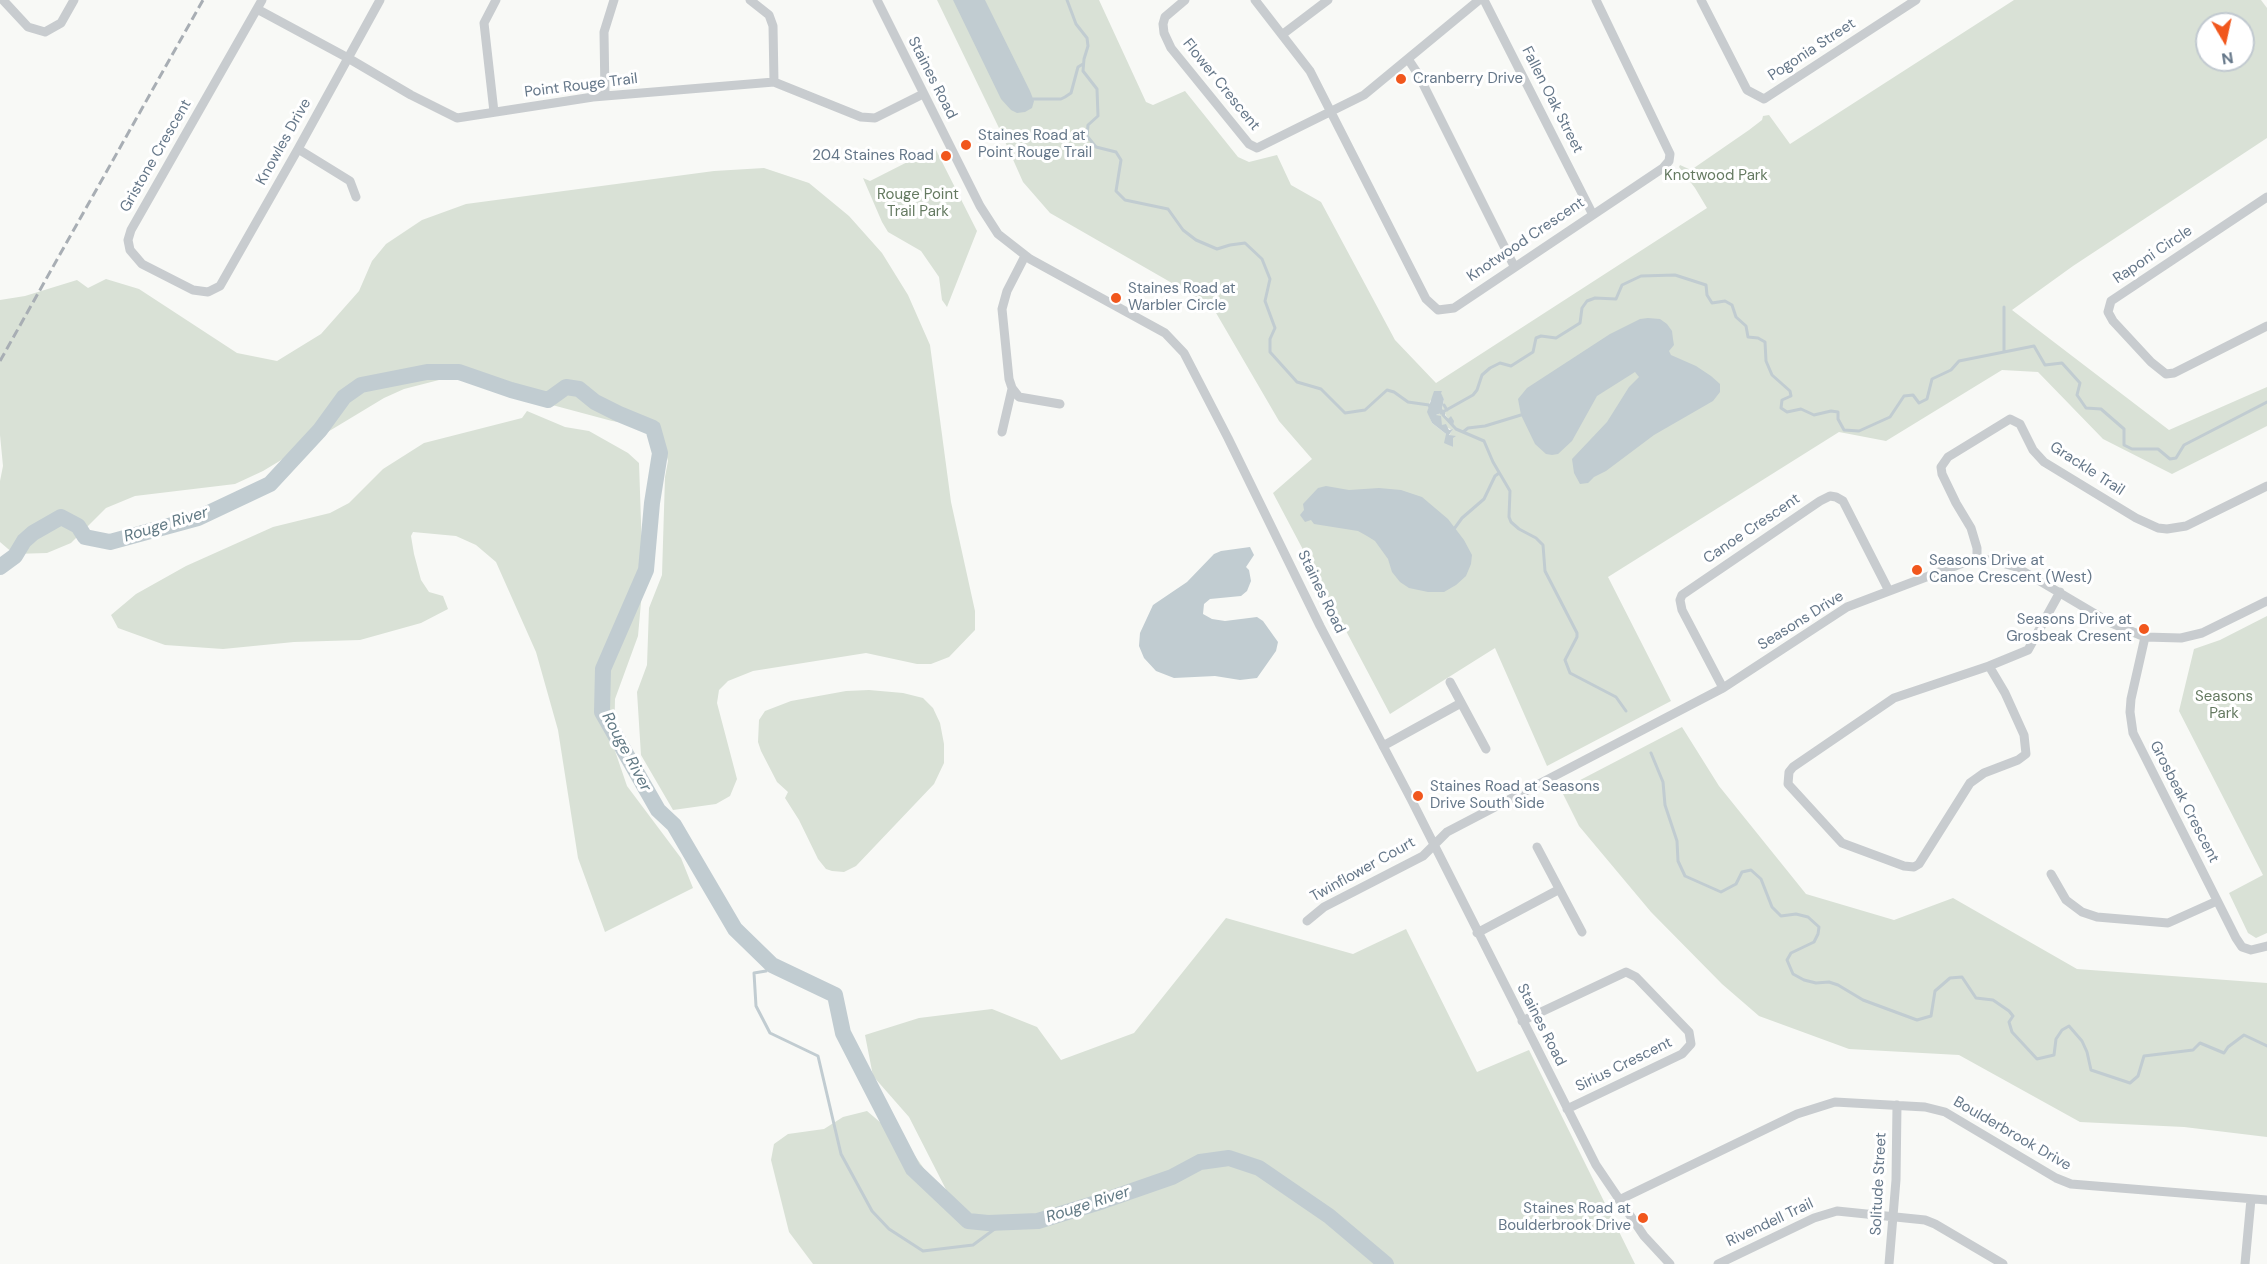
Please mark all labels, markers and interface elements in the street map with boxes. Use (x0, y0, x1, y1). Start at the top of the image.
north arrow (2195, 12, 2255, 72)
street label: Pogonia Street (1765, 15, 1859, 85)
street label: Staines Road (904, 34, 960, 122)
street label: Flower Crescent (1178, 35, 1264, 135)
street label: Fallen Oak Street (1517, 44, 1587, 156)
text: N (2220, 47, 2235, 70)
street label: Point Rouge Trail (523, 70, 639, 102)
place label: Cranberry Drive (1413, 70, 1523, 88)
marker: Cranberry Drive (1394, 72, 1408, 86)
street label: Gristone Crescent (116, 96, 196, 216)
street label: Knowles Drive (253, 96, 315, 188)
place label: Staines Road at Point Rouge Trail (978, 127, 1092, 162)
marker: Staines Road at Point Rouge Trail (959, 138, 973, 152)
place label: 204 Staines Road (812, 147, 934, 165)
marker: 204 Staines Road (939, 149, 953, 163)
park label: Knotwood Park (1664, 167, 1768, 185)
park label: Rouge Point Trail Park (877, 186, 959, 221)
street label: Knotwood Crescent (1464, 194, 1588, 286)
street label: Raponi Circle (2110, 222, 2196, 288)
place label: Staines Road at Warbler Circle (1128, 280, 1236, 315)
marker: Staines Road at Warbler Circle (1109, 291, 1123, 305)
street label: Grackle Trail (2046, 438, 2128, 500)
street label: Canoe Crescent (1700, 490, 1804, 568)
water label: Rouge River (122, 503, 210, 547)
street label: Staines Road (1293, 548, 1349, 636)
place label: Seasons Drive at Canoe Crescent (West) (1929, 552, 2092, 587)
marker: Seasons Drive at Canoe Crescent (West) (1910, 563, 1924, 577)
street label: Seasons Drive (1755, 588, 1847, 654)
place label: Seasons Drive at Grosbeak Cresent (2006, 611, 2132, 646)
marker: Seasons Drive at Grosbeak Cresent (2137, 622, 2151, 636)
park label: Seasons Park (2195, 688, 2253, 723)
water label: Rouge River (597, 709, 655, 795)
street label: Grosbeak Crescent (2145, 738, 2223, 866)
place label: Staines Road at Seasons Drive South Side (1430, 778, 1600, 813)
marker: Staines Road at Seasons Drive South Side (1411, 789, 1425, 803)
street label: Twinflower Court (1307, 834, 1419, 906)
street label: Staines Road (1513, 981, 1569, 1069)
street label: Sirius Crescent (1573, 1034, 1675, 1096)
street label: Boulderbrook Drive (1950, 1093, 2074, 1175)
street label: Solitude Street (1867, 1132, 1891, 1236)
water label: Rouge River (1044, 1182, 1132, 1228)
street label: Rivendell Trail (1724, 1195, 1816, 1251)
place label: Staines Road at Boulderbrook Drive (1498, 1200, 1631, 1235)
marker: Staines Road at Boulderbrook Drive (1636, 1211, 1650, 1225)

